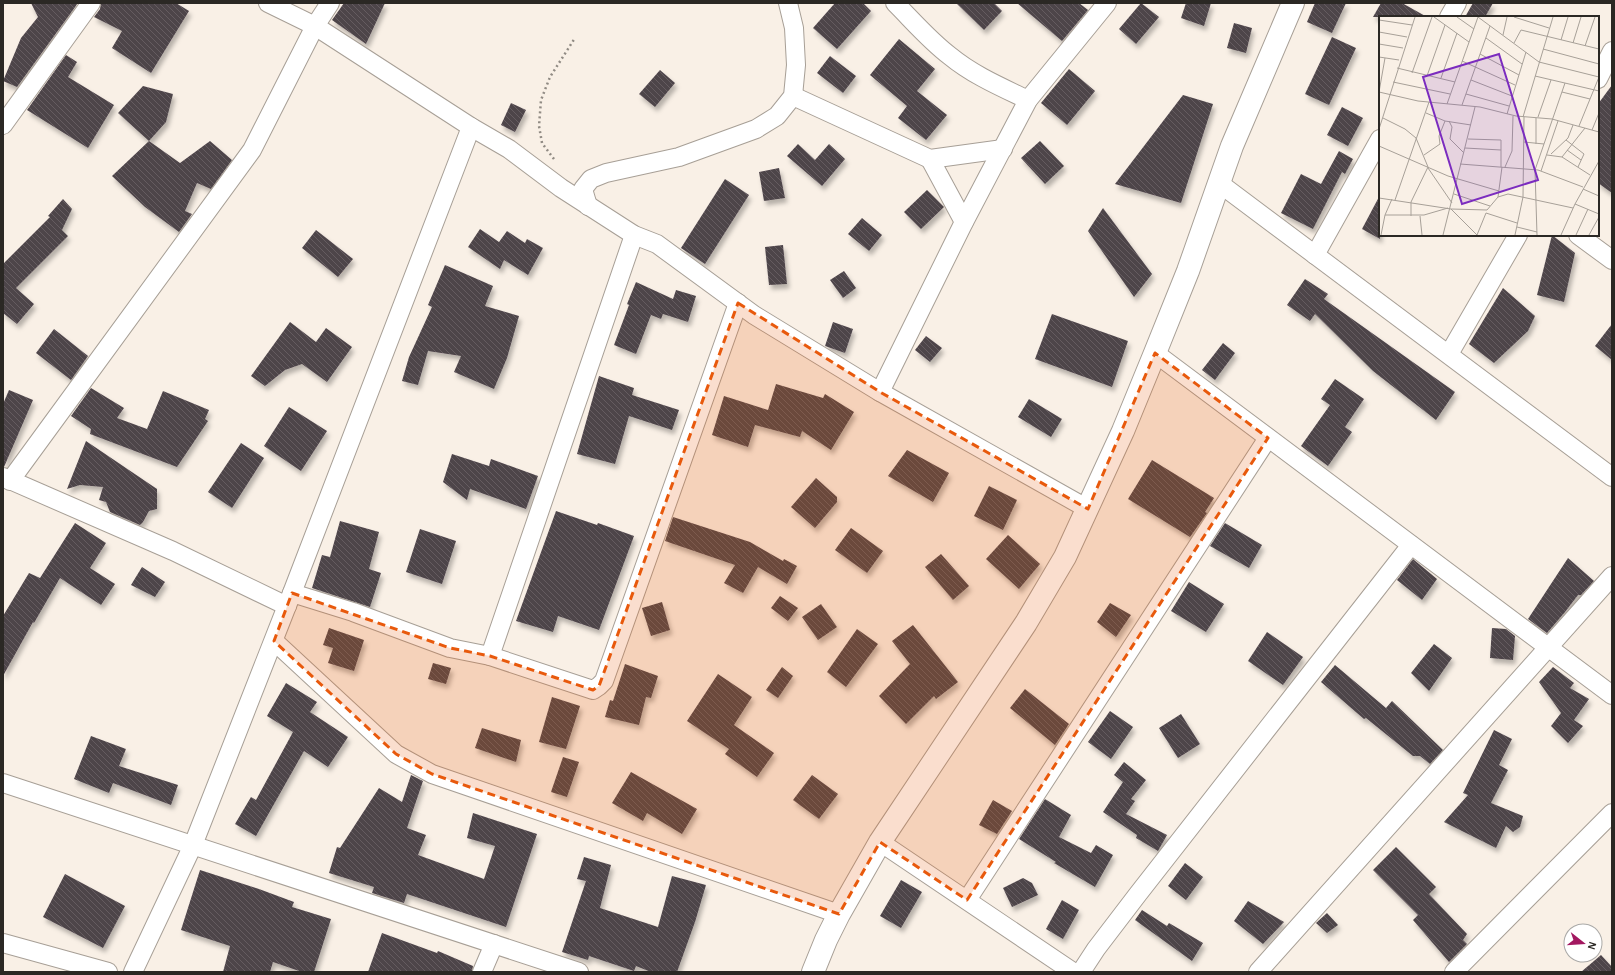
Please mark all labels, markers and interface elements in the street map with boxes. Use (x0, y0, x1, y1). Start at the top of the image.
inset map (1379, 16, 1599, 236)
north arrow (1563, 923, 1603, 963)
text: N (1586, 941, 1598, 951)

